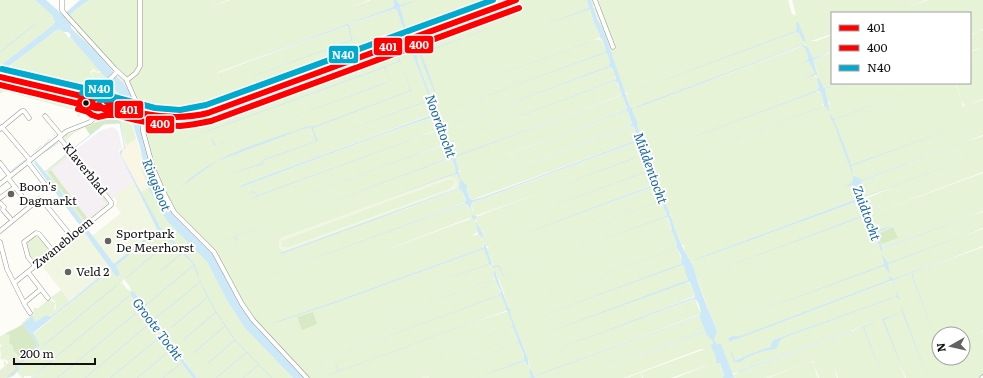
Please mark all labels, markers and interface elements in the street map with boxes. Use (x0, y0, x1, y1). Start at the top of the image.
legend (831, 12, 971, 84)
text: 401 (867, 18, 886, 36)
line badge: 400 (404, 35, 434, 54)
text: 400 (409, 36, 429, 52)
line badge: 401 (373, 37, 403, 56)
text: 401 (379, 38, 397, 54)
text: 400 (867, 38, 888, 56)
line badge: N40 (328, 45, 359, 64)
text: N40 (332, 46, 355, 62)
text: N40 (867, 58, 891, 76)
line badge: N40 (84, 79, 114, 98)
text: N40 (88, 80, 111, 96)
water label: Noordtocht (421, 91, 462, 161)
unlabelled marker (81, 98, 91, 108)
line badge: 401 (114, 100, 144, 119)
text: 401 (120, 101, 138, 117)
line badge: 400 (145, 115, 175, 134)
text: 400 (150, 115, 170, 131)
water label: Middentocht (630, 129, 673, 207)
street label: Klaverblad (59, 139, 113, 199)
water label: Ringsloot (138, 156, 177, 215)
place label: Boon's Dagmarkt (19, 177, 77, 209)
water label: Zuidtocht (849, 183, 886, 244)
marker: Boon's Dagmarkt (6, 189, 16, 199)
street label: Zwanebloem (28, 212, 97, 272)
place label: Sportpark De Meerhorst (116, 224, 194, 256)
marker: Sportpark De Meerhorst (103, 236, 113, 246)
place label: Veld 2 (76, 262, 109, 280)
marker: Veld 2 (63, 267, 73, 277)
water label: Groote Tocht (129, 293, 189, 365)
north arrow (931, 326, 971, 366)
scale bar (14, 340, 95, 366)
text: N (932, 342, 949, 353)
text: 200 m (20, 344, 54, 362)

